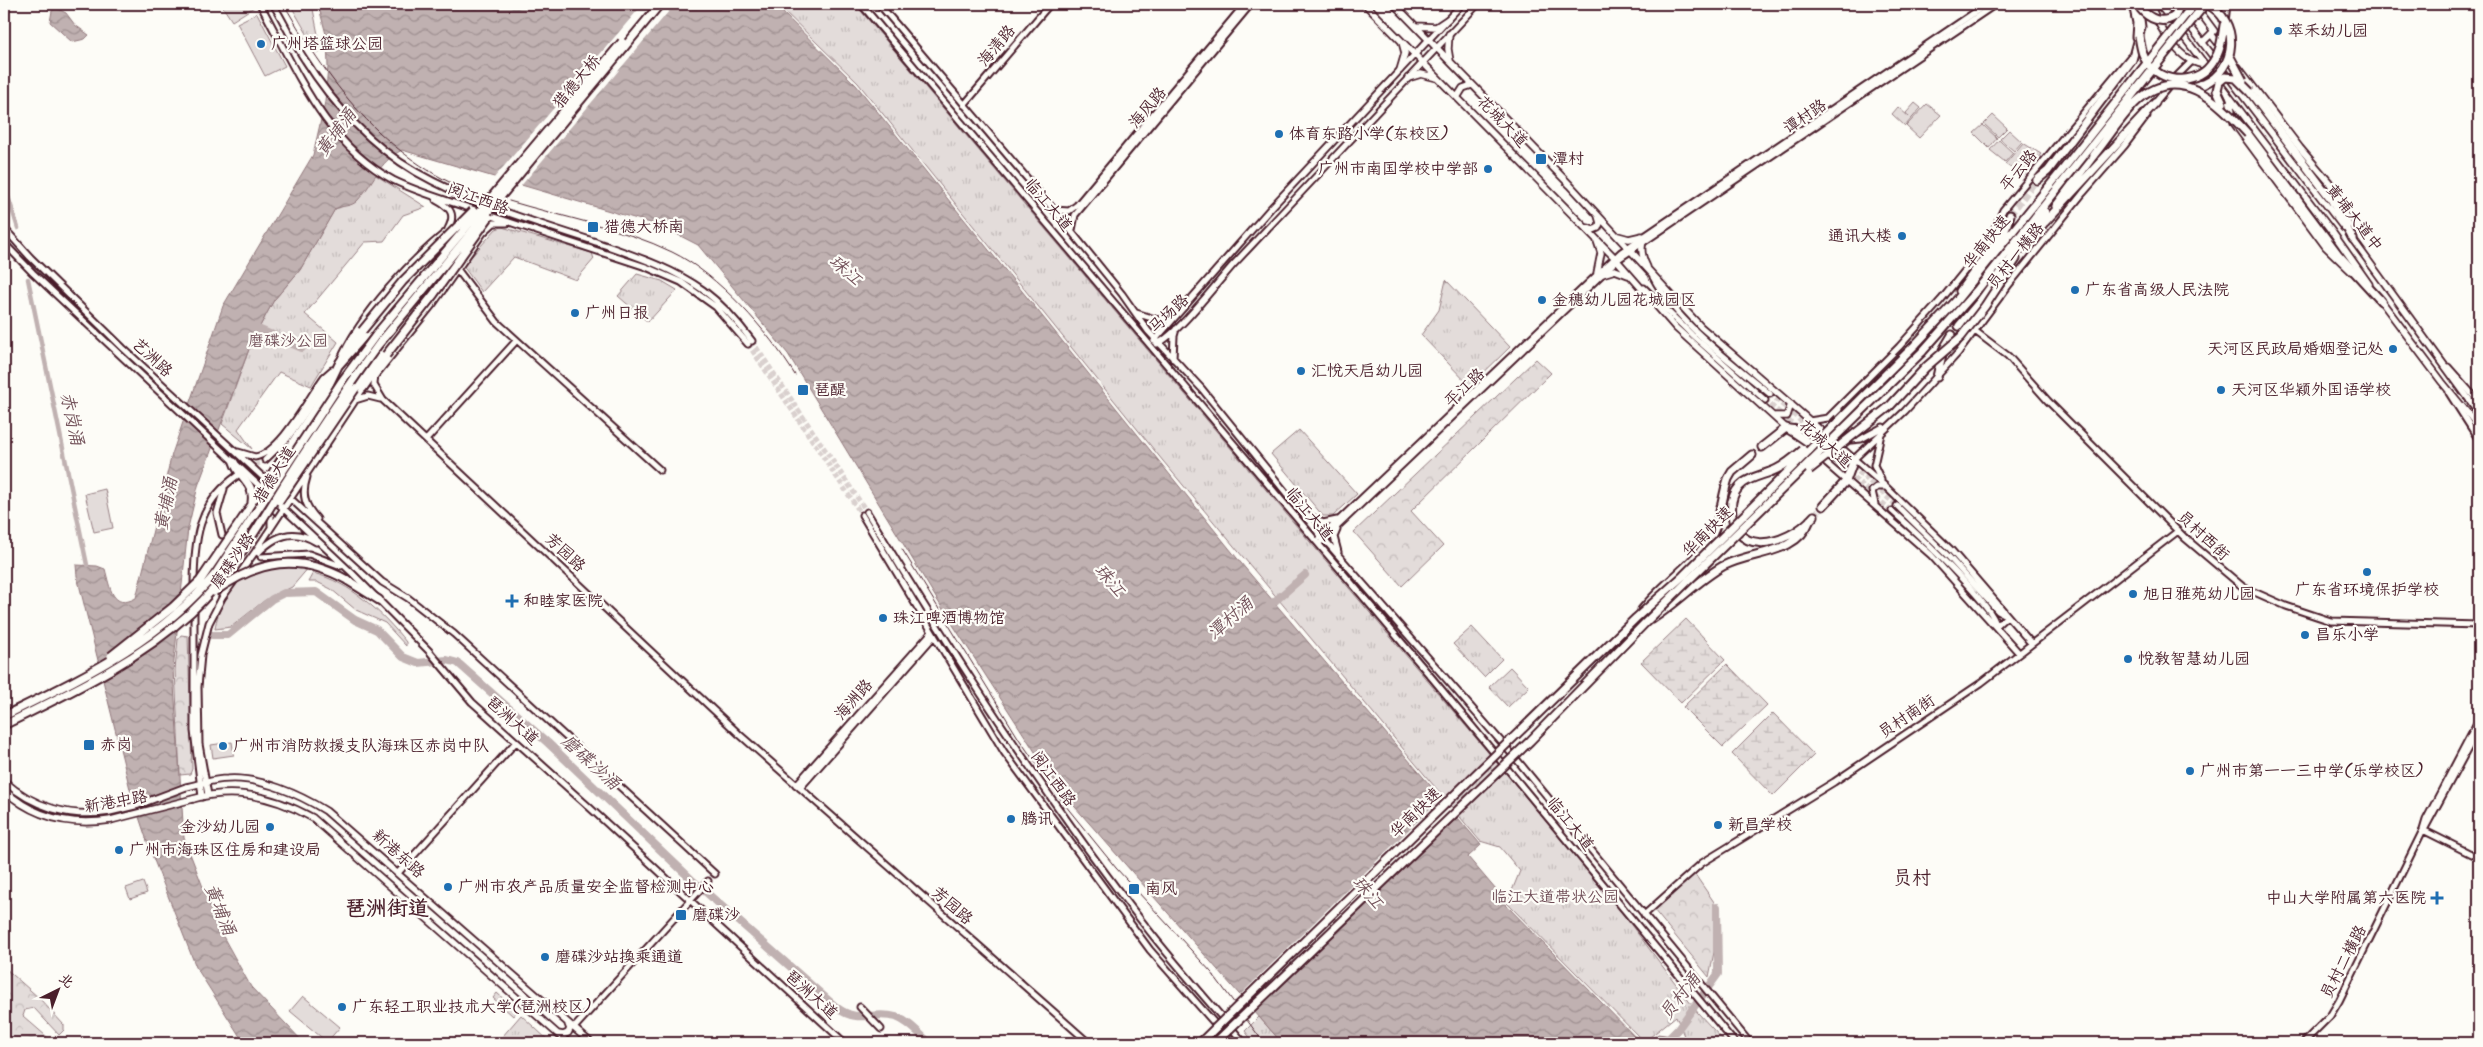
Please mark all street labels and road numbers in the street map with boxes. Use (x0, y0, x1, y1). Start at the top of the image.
street label: 海清路 (972, 20, 1022, 72)
street label: 猎德大桥 (547, 49, 607, 115)
street label: 海风路 (1123, 82, 1173, 134)
street label: 花城大道 (1471, 90, 1533, 154)
street label: 谭村路 (1778, 93, 1832, 141)
street label: 平云路 (1994, 144, 2044, 198)
street label: 临江大道 (1018, 172, 1078, 238)
street label: 阅江西路 (444, 176, 512, 222)
street label: 黄埔大道中 (2320, 179, 2388, 257)
street label: 华南快速 (1957, 209, 2017, 275)
street label: 员村一横路 (1981, 217, 2051, 295)
street label: 马场路 (1143, 288, 1195, 340)
street label: 艺洲路 (126, 332, 178, 384)
street label: 平江路 (1439, 362, 1491, 414)
street label: 花城大道 (1793, 414, 1857, 474)
street label: 猎德大道 (247, 441, 303, 509)
street label: 临江大道 (1279, 481, 1339, 547)
street label: 华南快速 (1677, 501, 1739, 563)
street label: 员村西街 (2171, 505, 2235, 567)
street label: 芳园路 (539, 527, 591, 579)
street label: 磨碟沙路 (204, 528, 262, 594)
street label: 海洲路 (829, 674, 879, 726)
street label: 员村南街 (1873, 689, 1941, 745)
street label: 琶洲大道 (480, 690, 544, 752)
street label: 阅江西路 (1024, 746, 1082, 812)
street label: 华南快速 (1384, 782, 1448, 844)
street label: 新港中路 (82, 784, 150, 820)
street label: 临江大道 (1540, 791, 1600, 857)
street label: 新港东路 (366, 823, 430, 885)
street label: 芳园路 (926, 881, 978, 931)
street label: 员村二横路 (2315, 921, 2373, 1003)
street label: 琶洲大道 (779, 964, 843, 1026)

